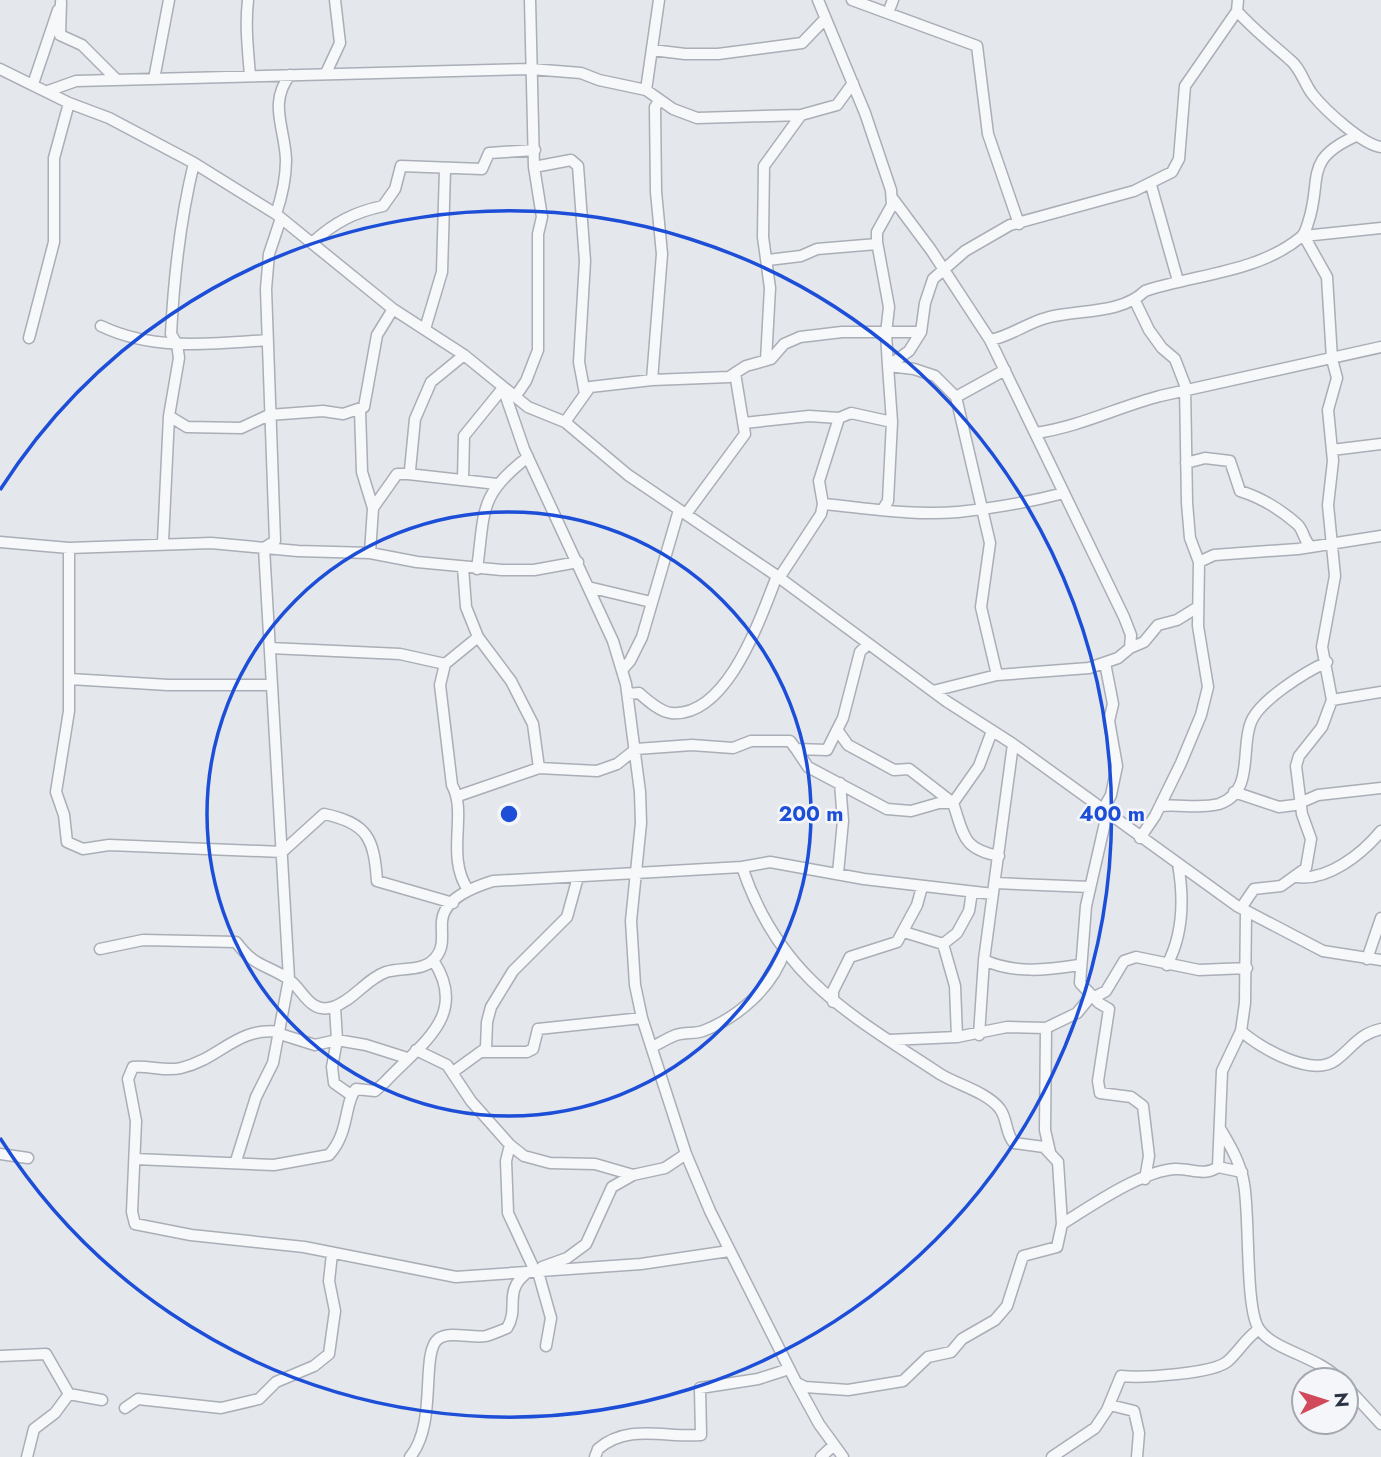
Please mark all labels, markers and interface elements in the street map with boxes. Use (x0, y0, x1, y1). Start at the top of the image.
text: 200 m (778, 799, 844, 829)
text: 400 m (1079, 799, 1145, 829)
centre of rings (497, 802, 521, 826)
north arrow (1290, 1366, 1360, 1436)
text: N (1327, 1391, 1355, 1408)

